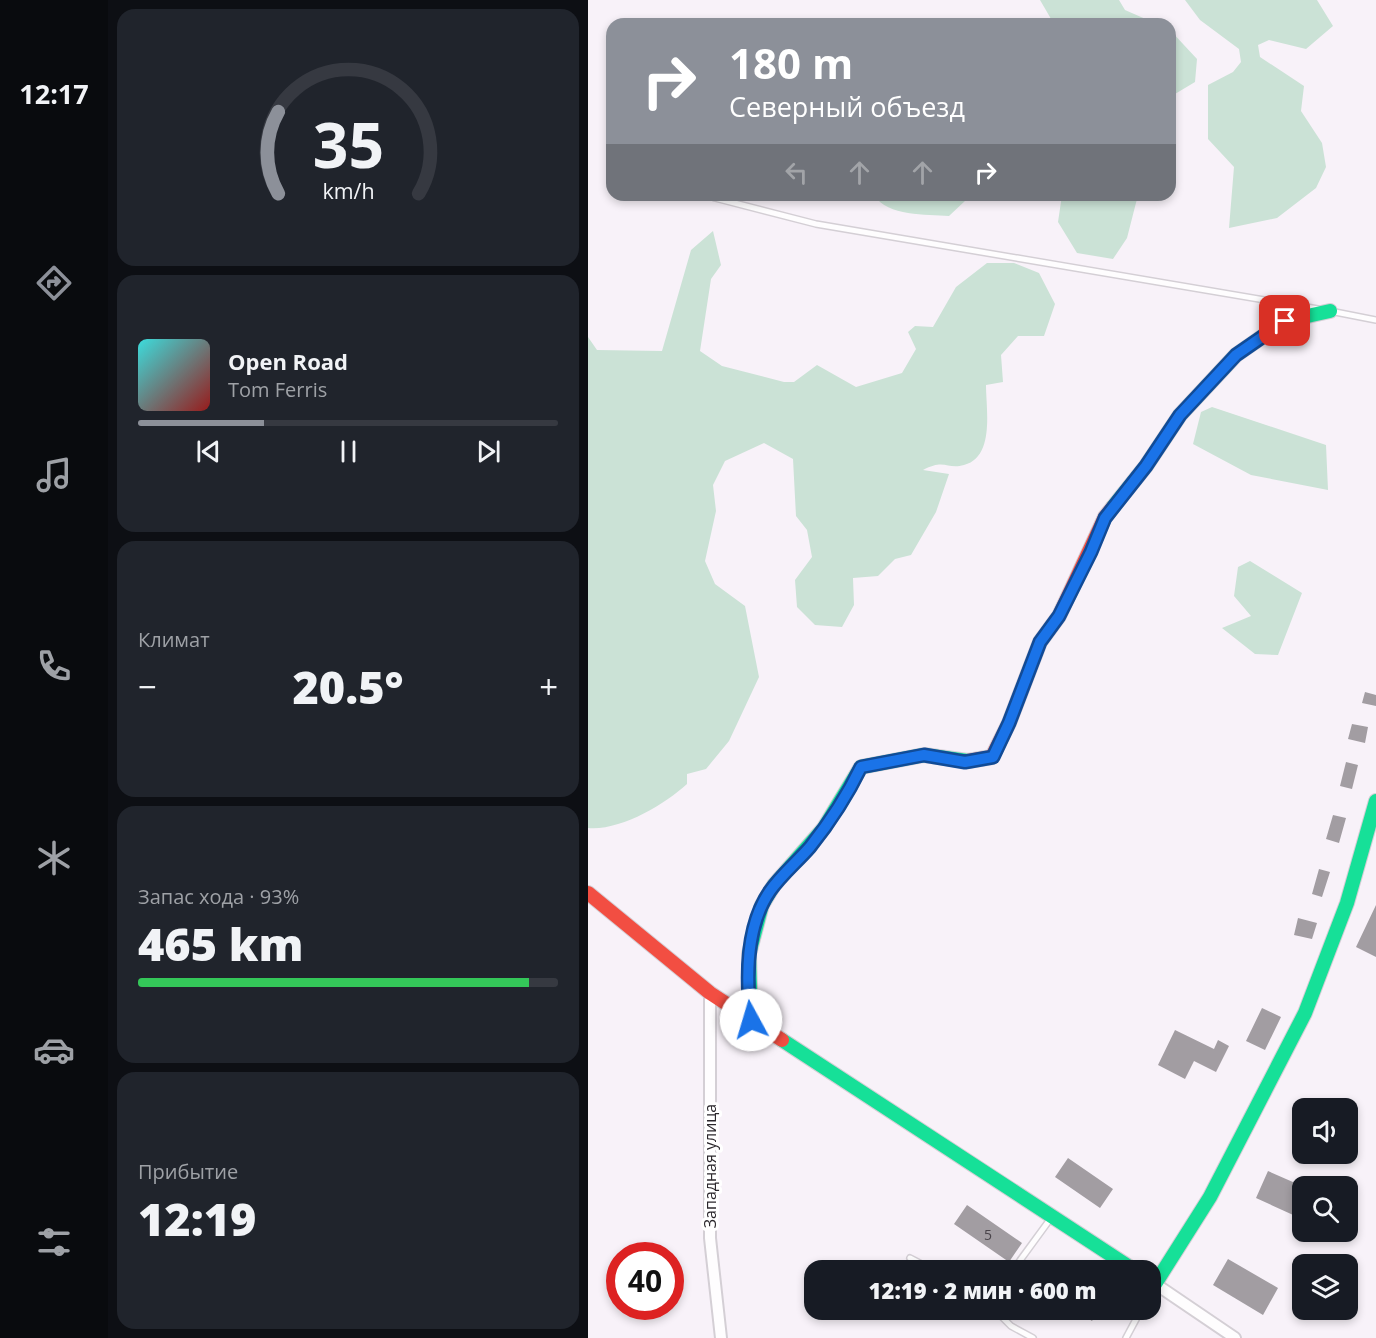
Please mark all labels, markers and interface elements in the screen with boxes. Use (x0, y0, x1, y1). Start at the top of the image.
text: 180 m (729, 34, 853, 91)
icon: right (630, 42, 708, 120)
text: 12:17 (19, 75, 89, 112)
text: Северный объезд (729, 88, 965, 125)
text: 35 (312, 102, 384, 187)
icon: left (780, 156, 813, 189)
icon: ahead (843, 156, 876, 189)
icon: ahead (906, 156, 939, 189)
icon: right (969, 156, 1002, 189)
text: km/h (322, 177, 374, 206)
icon: directions (33, 262, 75, 304)
pin (1259, 295, 1310, 346)
icon: arrive (1268, 304, 1301, 337)
text: Open Road (228, 346, 348, 376)
text: Tom Ferris (228, 376, 327, 403)
icon: previous (192, 435, 225, 468)
icon: pause (332, 435, 365, 468)
icon: next (472, 435, 505, 468)
icon: music (33, 454, 75, 496)
text: Климат (138, 626, 210, 653)
icon: phone (33, 645, 75, 687)
text: 20.5° (292, 656, 404, 717)
text: − (138, 664, 157, 709)
text: + (539, 664, 558, 709)
icon: climate (33, 837, 75, 879)
text: Запас хода · 93% (138, 883, 299, 910)
text: 465 km (138, 913, 303, 974)
position arrow (719, 988, 783, 1052)
icon: car (33, 1029, 75, 1071)
map controls (1292, 1098, 1358, 1320)
button: sound (1292, 1098, 1358, 1164)
street label: Западная улица (699, 1104, 721, 1228)
text: Прибытие (138, 1158, 238, 1185)
button: search (1292, 1176, 1358, 1242)
text: 12:19 (138, 1188, 256, 1249)
icon: filters (33, 1221, 75, 1263)
house number: 5 (984, 1225, 992, 1244)
speed limit sign: 40 (606, 1242, 684, 1320)
button: layers (1292, 1254, 1358, 1320)
text: 12:19 · 2 мин · 600 m (869, 1275, 1096, 1305)

